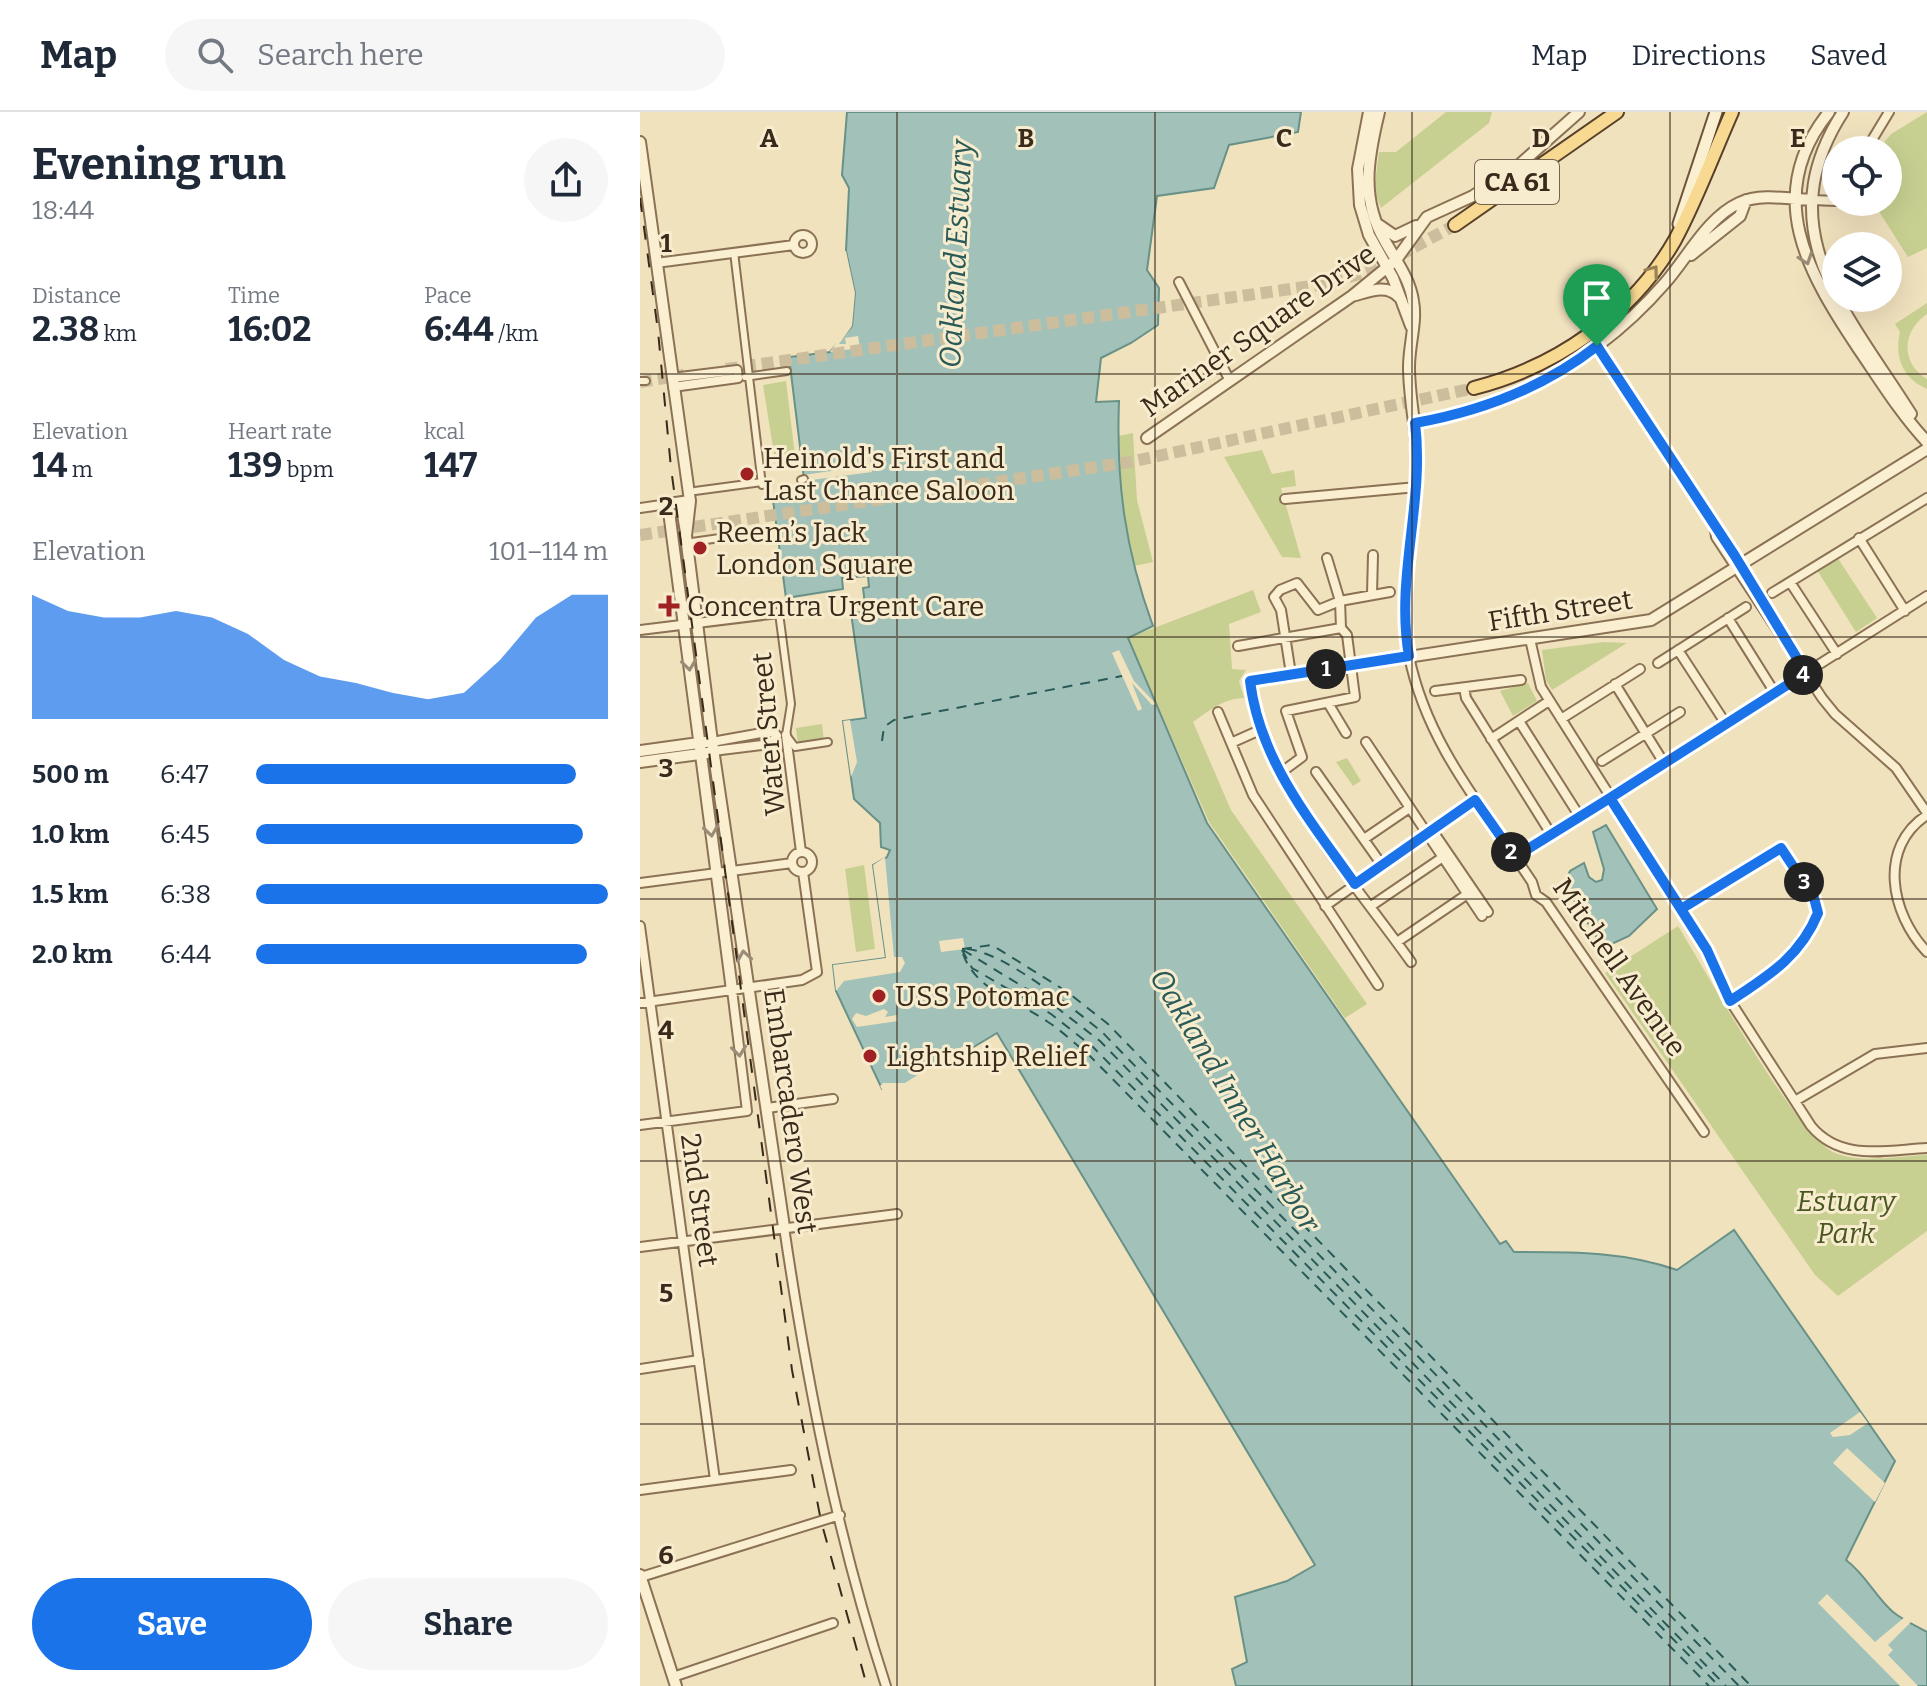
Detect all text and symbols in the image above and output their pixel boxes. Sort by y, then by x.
search box [165,19,725,91]
text: Map [40,32,117,78]
icon: search [193,33,237,77]
text: Search here [257,37,424,73]
text: Map [1531,39,1587,72]
text: Directions [1631,39,1766,72]
text: Saved [1810,39,1887,72]
text: A [760,123,779,154]
text: B [1018,123,1034,154]
text: C [1276,123,1292,154]
text: D [1532,123,1550,154]
text: E [1790,123,1806,154]
map controls [1822,136,1902,312]
button: locate [1822,136,1902,216]
water label: Oakland Estuary [932,137,980,369]
text: Evening run [32,138,286,191]
button: share [524,138,608,222]
road number: CA 61 [1475,160,1559,204]
text: 18:44 [32,195,94,226]
text: 1 [660,228,672,259]
button: layers [1822,232,1902,312]
street label: Mariner Square Drive [1135,237,1382,424]
one-way arrow [1796,251,1812,265]
pin [1563,264,1631,346]
one-way arrow [1643,265,1657,280]
icon: arrive [1575,276,1619,320]
text: Distance [32,282,121,309]
text: Time [228,282,280,309]
text: Pace [424,282,472,309]
text: 2.38 [32,309,99,350]
text: 16:02 [228,309,311,350]
text: 6:44 [424,309,494,350]
text: km [99,320,137,347]
text: /km [494,320,539,347]
text: Elevation [32,418,128,445]
text: Heart rate [228,418,332,445]
text: kcal [424,418,465,445]
place label: Heinold's First and Last Chance Saloon [763,442,1015,507]
text: 14 [32,445,67,486]
text: 139 [228,445,282,486]
text: 147 [424,445,477,486]
text: m [67,456,93,483]
text: bpm [282,456,334,483]
marker: Heinold's First and Last Chance Saloon [738,465,756,483]
text: 2 [659,491,673,522]
place label: Reem’s Jack London Square [716,516,913,581]
text: Elevation [32,536,145,567]
text: 101–114 m [489,536,608,567]
marker: Reem’s Jack London Square [691,539,709,557]
street label: Fifth Street [1486,583,1635,638]
place label: Concentra Urgent Care [687,590,984,623]
marker: Concentra Urgent Care [658,595,680,617]
pin: 1 [1306,649,1346,689]
street label: Water Street [745,651,792,817]
text: 1 [1321,655,1331,682]
pin: 4 [1783,655,1823,695]
one-way arrow [681,659,698,672]
text: 4 [1796,661,1810,688]
text: 3 [659,753,673,784]
text: 500 m [32,759,109,790]
text: 6:47 [160,759,209,790]
text: 1.0 km [32,819,109,850]
text: 6:45 [160,819,210,850]
one-way arrow [703,825,720,838]
pin: 2 [1491,832,1531,872]
text: 2 [1505,838,1517,865]
pin: 3 [1784,862,1824,902]
text: 3 [1798,868,1810,895]
street label: Mitchell Avenue [1546,872,1693,1063]
text: 1.5 km [32,879,108,910]
text: 6:38 [160,879,211,910]
text: 2.0 km [32,939,113,970]
text: 6:44 [160,939,211,970]
one-way arrow [736,949,753,963]
water label: Oakland Inner Harbor [1142,962,1329,1240]
place label: USS Potomac [895,980,1070,1013]
street label: Embarcadero West [757,986,824,1236]
marker: USS Potomac [870,987,888,1005]
text: 4 [658,1015,674,1046]
place label: Lightship Relief [886,1040,1090,1073]
one-way arrow [731,1045,748,1058]
marker: Lightship Relief [861,1047,879,1065]
street label: 2nd Street [674,1131,725,1269]
park label: Estuary Park [1797,1185,1897,1250]
text: 5 [659,1278,673,1309]
text: 6 [658,1540,674,1571]
button: Save [32,1578,312,1670]
button: Share [328,1578,608,1670]

